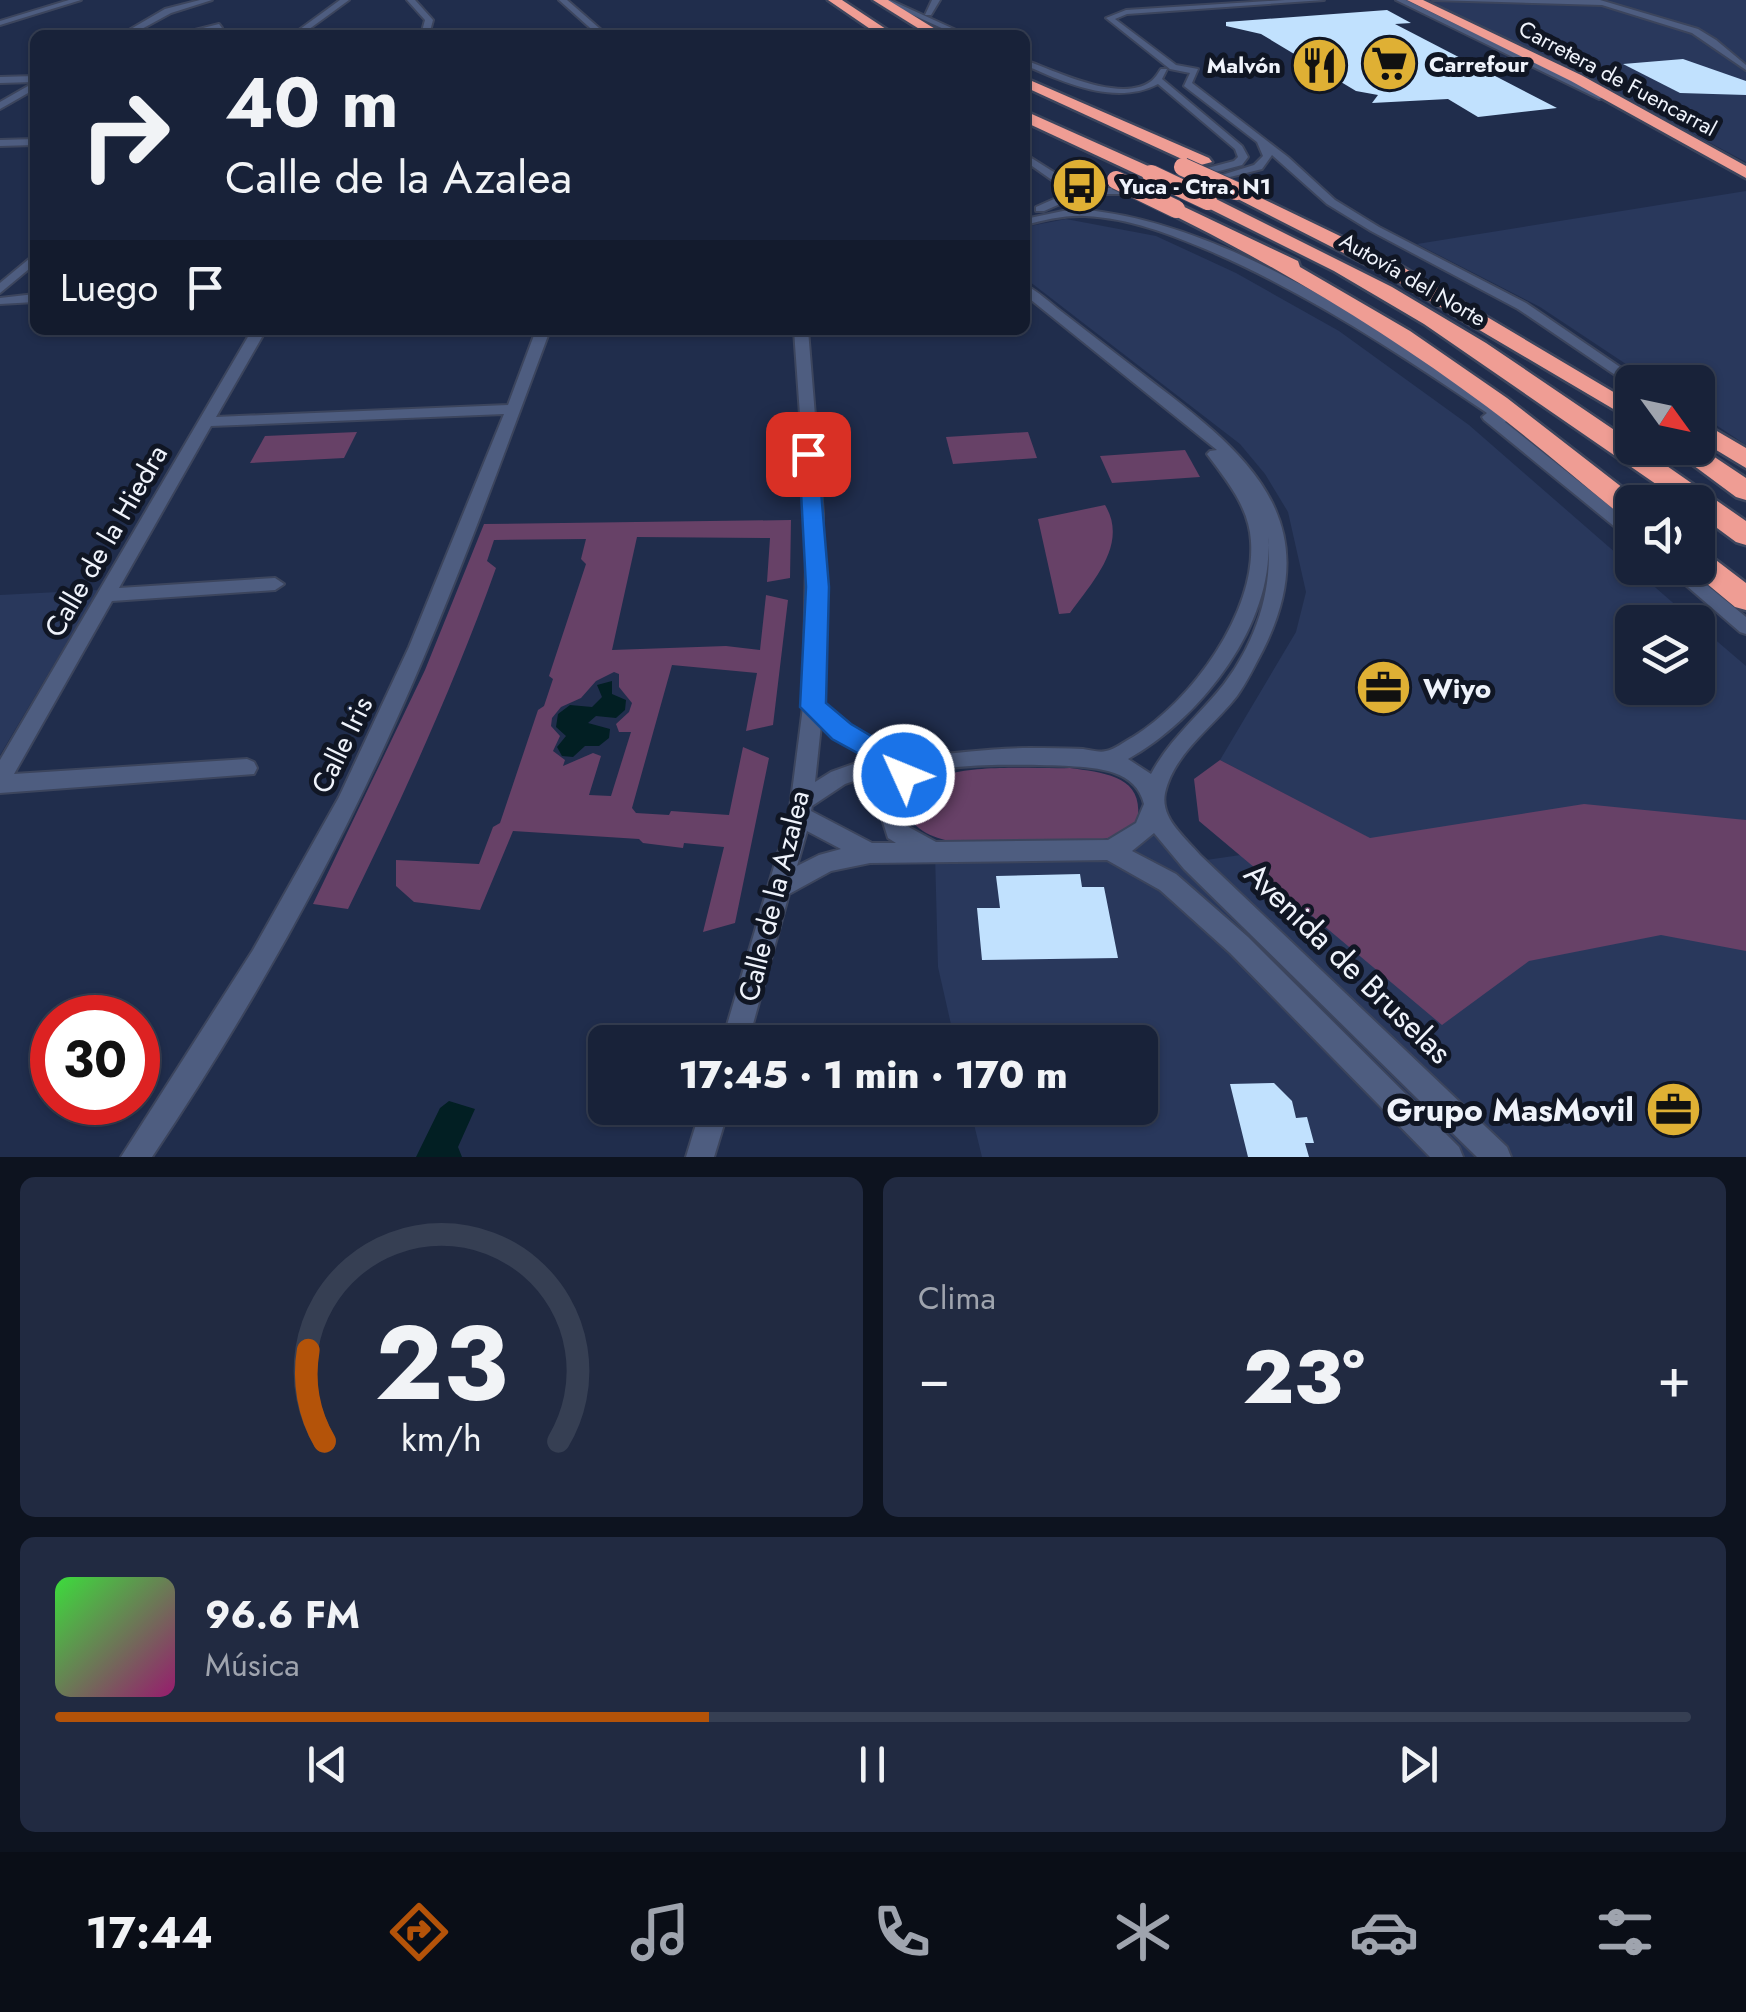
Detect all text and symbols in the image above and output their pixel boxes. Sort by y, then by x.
street label: Carretera de Fuencarral [1513,12,1723,144]
supermarket icon: Carrefour [1360,34,1420,94]
restaurant icon: Malvón [1290,35,1350,95]
place label: Carrefour [1429,48,1529,80]
place label: Malvón [1207,49,1281,81]
text: 40 m [225,52,399,153]
icon: right [60,70,190,200]
text: Calle de la Azalea [225,145,572,210]
bus stop icon: Yuca - Ctra. N1 [1050,156,1110,216]
place label: Yuca - Ctra. N1 [1118,170,1271,202]
street label: Autovía del Norte [1334,224,1492,334]
text: Luego [60,260,158,315]
icon: arrive [178,260,233,315]
north arrow [1615,365,1715,465]
map controls [1615,365,1715,705]
pin [766,412,851,497]
icon: arrive [781,427,836,482]
street label: Calle de la Hiedra [34,437,178,645]
button: sound [1615,485,1715,585]
button: layers [1615,605,1715,705]
office icon: Wiyo [1354,658,1414,718]
place label: Wiyo [1423,668,1491,709]
street label: Calle Iris [301,690,383,800]
position arrow [852,723,956,827]
street label: Calle de la Azalea [728,786,820,1006]
street label: Avenida de Bruselas [1234,852,1462,1074]
speed limit sign: 30 [30,995,160,1125]
text: 17:45 · 1 min · 170 m [678,1047,1068,1102]
office icon: Grupo MasMovil [1643,1080,1703,1140]
place label: Grupo MasMovil [1387,1087,1634,1133]
text: Clima [918,1275,996,1321]
text: 23 [375,1288,508,1438]
text: 23° [1243,1323,1365,1431]
text: − [918,1338,950,1418]
text: + [1657,1338,1691,1418]
text: km/h [401,1413,482,1464]
text: 96.6 FM [205,1587,360,1642]
text: Música [205,1642,300,1688]
icon: previous [300,1737,355,1792]
icon: pause [845,1737,900,1792]
icon: next [1391,1737,1446,1792]
icon: directions [384,1897,454,1967]
icon: music [625,1897,695,1967]
icon: phone [867,1897,937,1967]
icon: climate [1108,1897,1178,1967]
icon: car [1349,1897,1419,1967]
icon: filters [1590,1897,1660,1967]
text: 17:44 [86,1900,213,1965]

